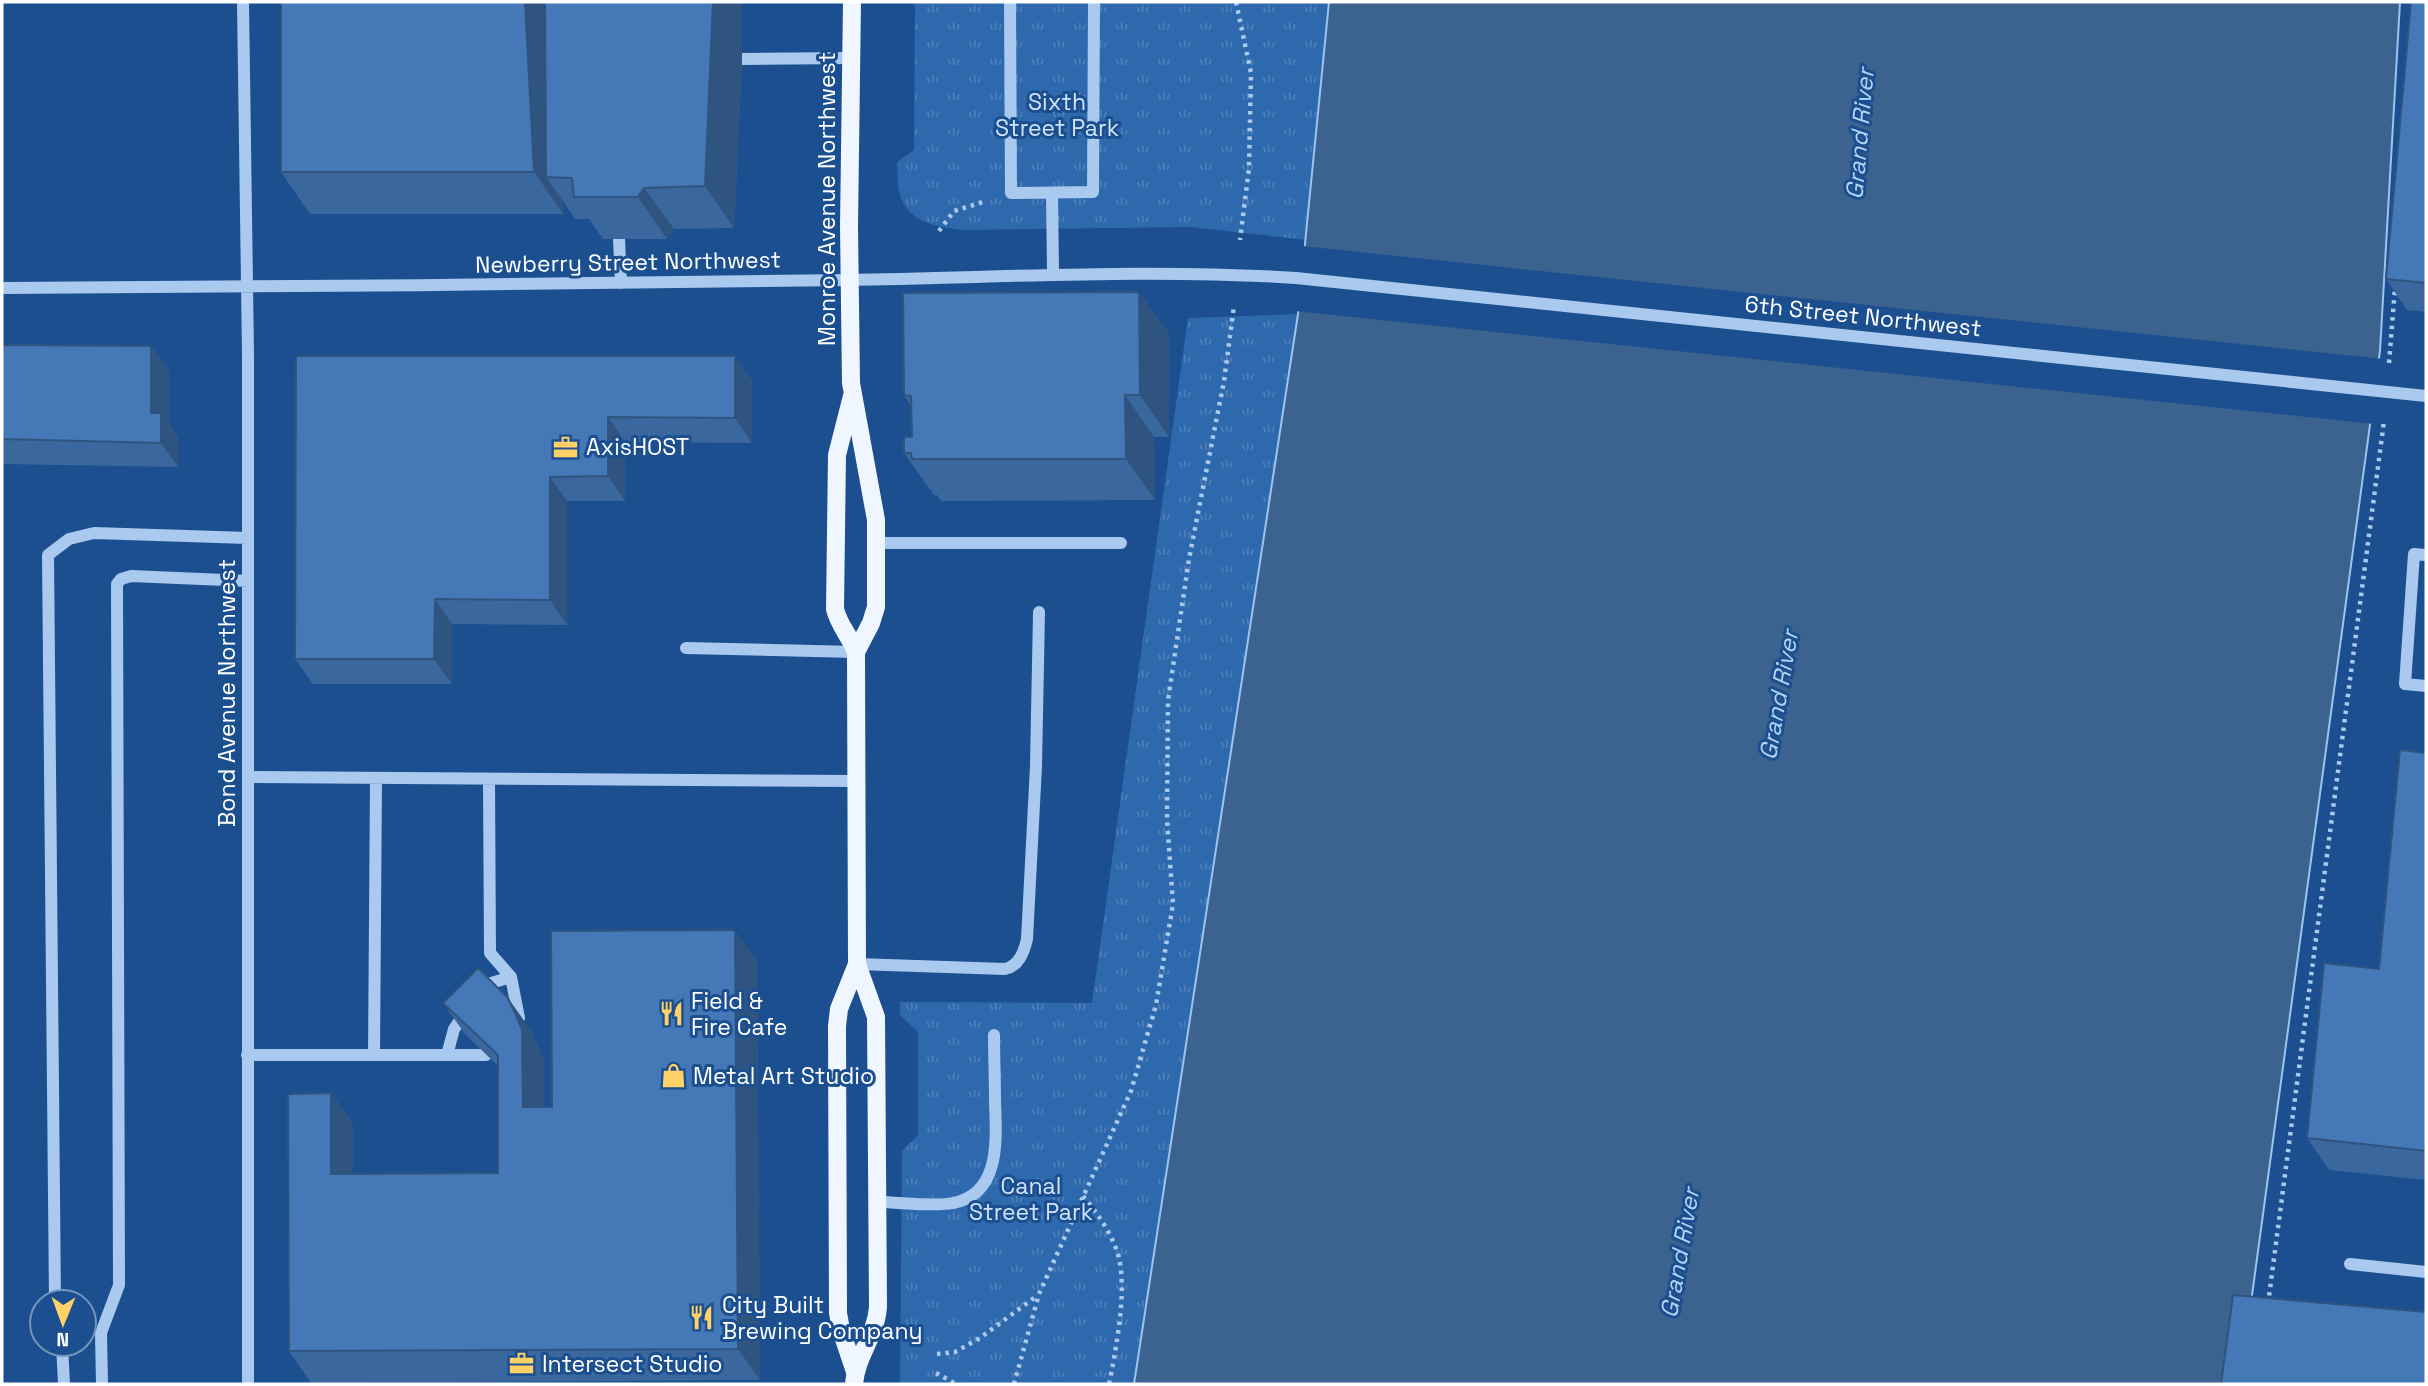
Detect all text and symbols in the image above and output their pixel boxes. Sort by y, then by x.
street label: Monroe Avenue Northwest [812,52,842,346]
water label: Grand River [1838,64,1881,201]
park label: Sixth Street Park [995,87,1119,143]
street label: Newberry Street Northwest [475,244,781,280]
street label: 6th Street Northwest [1743,289,1983,343]
place label: AxisHOST [586,432,689,462]
office icon: AxisHOST [552,433,580,461]
street label: Bond Avenue Northwest [212,559,242,827]
water label: Grand River [1752,625,1806,762]
place label: Field & Fire Cafe [691,986,787,1042]
restaurant icon: Field & Fire Cafe [657,1000,685,1028]
place label: Metal Art Studio [693,1061,874,1091]
shop icon: Metal Art Studio [659,1062,687,1090]
park label: Canal Street Park [969,1171,1093,1227]
water label: Grand River [1653,1183,1707,1320]
north arrow [28,1288,98,1358]
place label: City Built Brewing Company [722,1290,922,1346]
restaurant icon: City Built Brewing Company [688,1304,716,1332]
text: N [56,1327,69,1352]
place label: Intersect Studio [542,1349,723,1379]
office icon: Intersect Studio [508,1350,536,1378]

